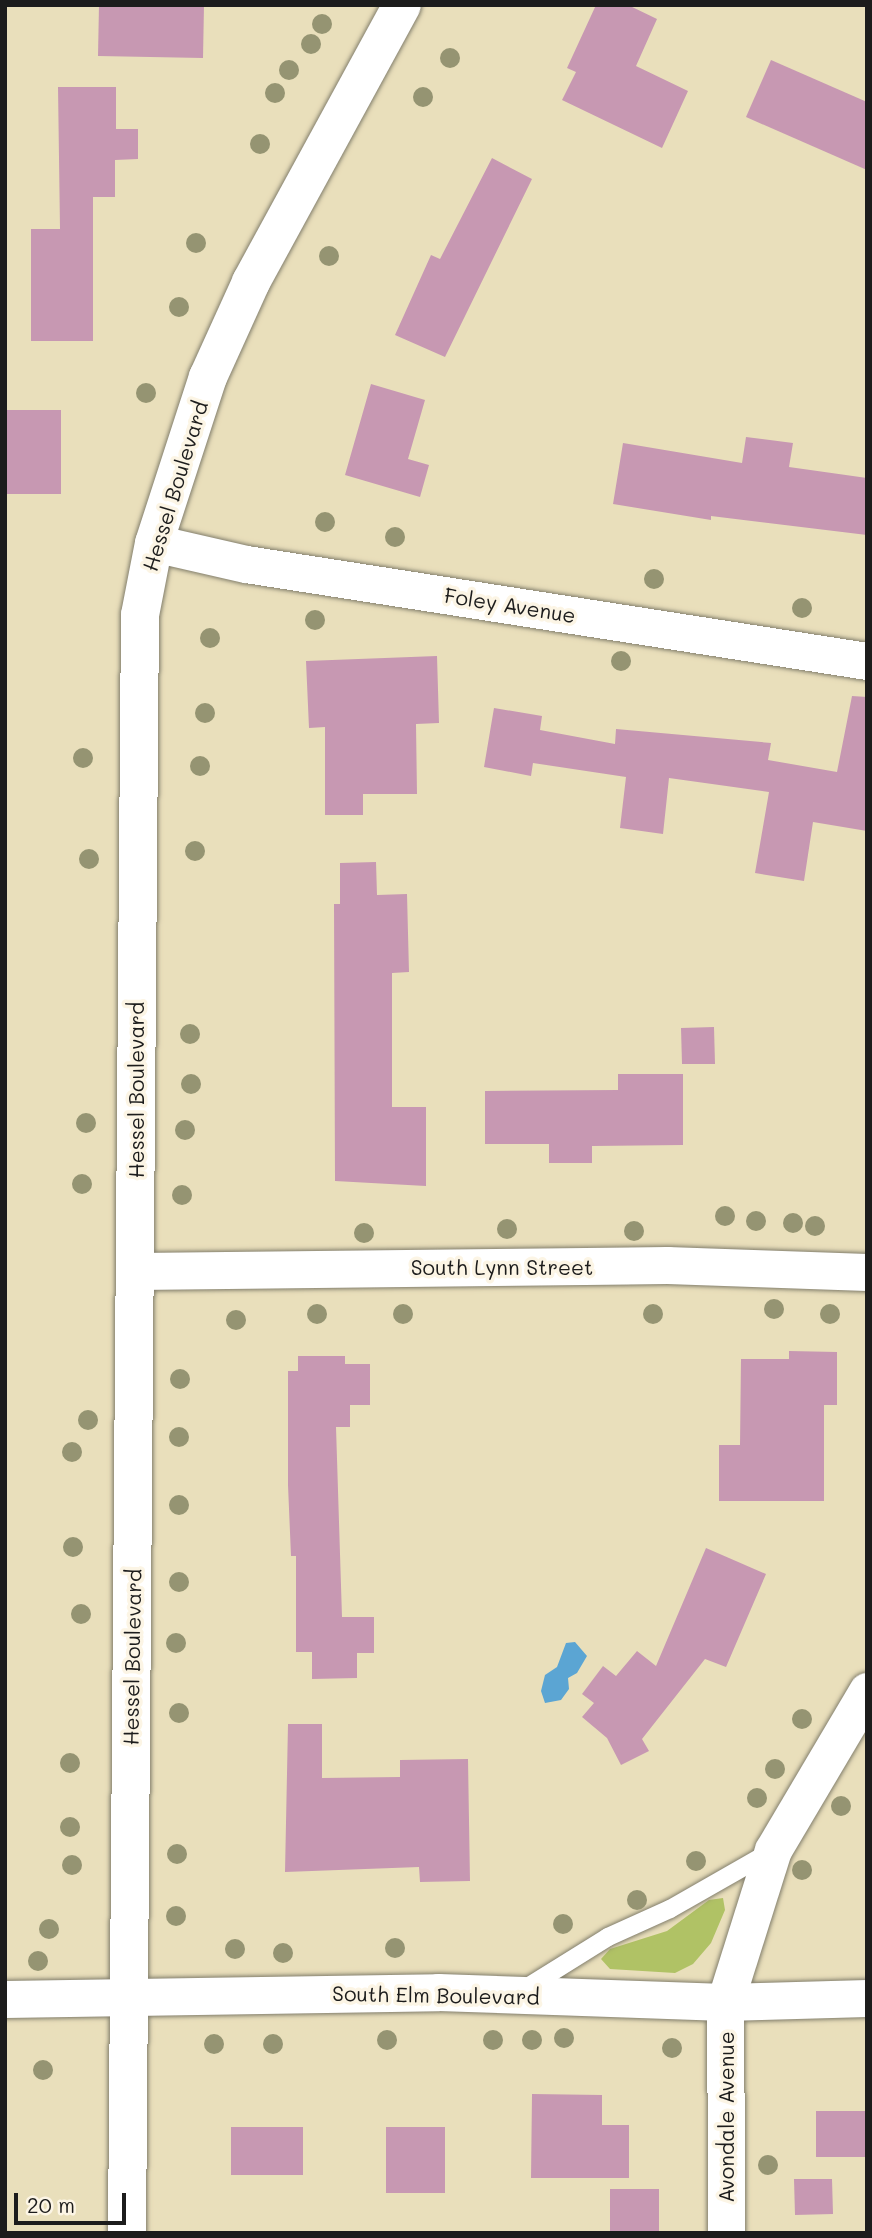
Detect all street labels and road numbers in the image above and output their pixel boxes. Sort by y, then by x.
street label: Hessel Boulevard [137,398,213,574]
street label: Foley Avenue [442,582,578,628]
street label: Hessel Boulevard [123,1002,149,1178]
street label: South Lynn Street [411,1254,593,1280]
street label: Hessel Boulevard [118,1568,146,1746]
street label: South Elm Boulevard [332,1981,540,2009]
street label: Avondale Avenue [713,2031,739,2203]

